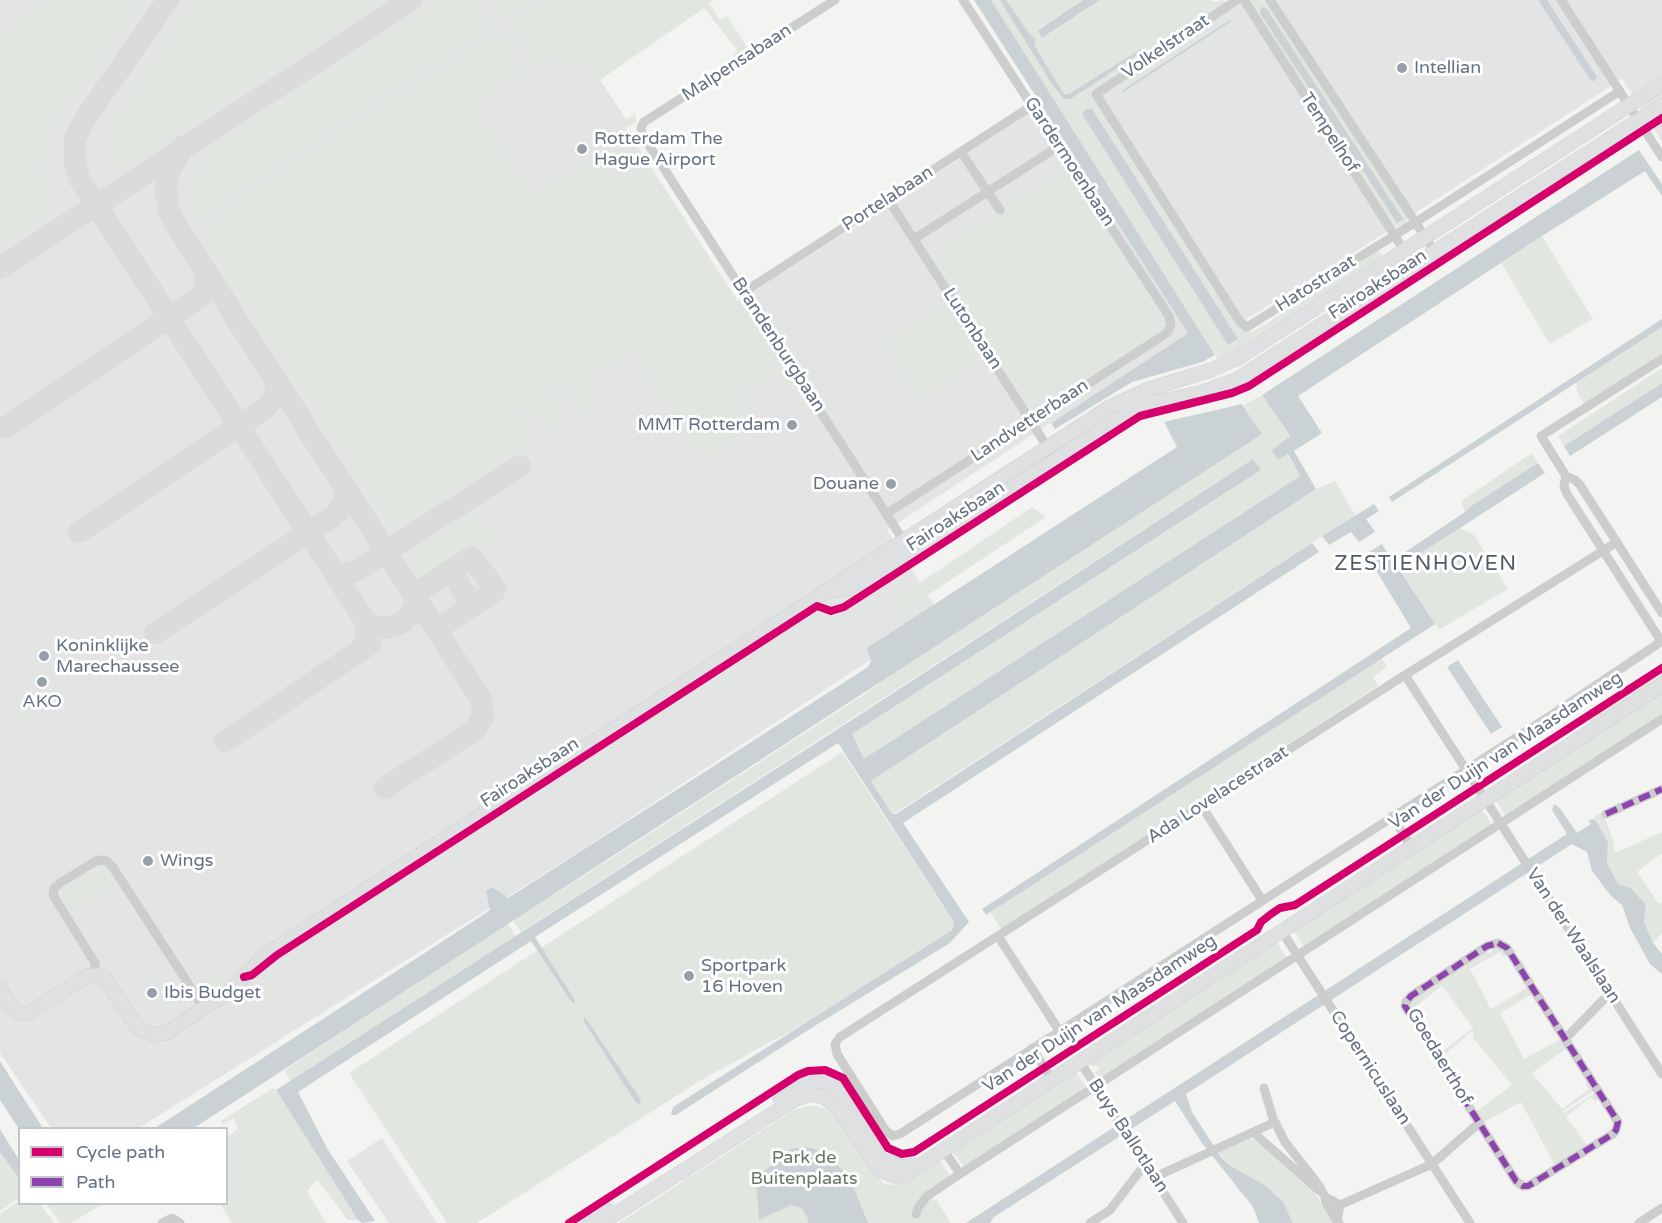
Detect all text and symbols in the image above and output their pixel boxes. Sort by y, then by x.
street label: Volkelstraat [1118,10,1214,84]
street label: Malpensabaan [678,20,796,106]
place label: Intellian [1414,57,1481,79]
marker: Intellian [1395,61,1409,75]
street label: Tempelhof [1295,89,1363,177]
street label: Gardermoenbaan [1019,93,1119,231]
place label: Rotterdam The Hague Airport [594,128,723,170]
marker: Rotterdam The Hague Airport [575,142,589,156]
street label: Portelabaan [839,162,937,236]
street label: Fairoaksbaan [1325,245,1431,325]
street label: Hatostraat [1272,251,1360,317]
street label: Brandenburgbaan [727,274,829,416]
street label: Lutonbaan [938,284,1006,374]
street label: Landvetterbaan [967,375,1093,467]
place label: MMT Rotterdam [637,414,780,436]
marker: MMT Rotterdam [785,418,799,432]
place label: Douane [813,473,879,495]
marker: Douane [884,477,898,491]
street label: Fairoaksbaan [903,477,1009,557]
district label: ZESTIENHOVEN [1334,551,1518,577]
place label: Koninklijke Marechaussee [56,635,180,678]
marker: Koninklijke Marechaussee [37,649,51,663]
street label: Van der Duijn van Maasdamweg [1385,667,1627,835]
marker: AKO [35,675,49,689]
place label: AKO [22,691,62,713]
street label: Fairoaksbaan [477,733,583,813]
street label: Ada Lovelacestraat [1143,741,1293,849]
place label: Wings [160,850,213,872]
marker: Wings [141,854,155,868]
street label: Van der Waalslaan [1521,864,1625,1008]
street label: Van der Duijn van Maasdamweg [979,930,1221,1098]
place label: Sportpark 16 Hoven [701,955,786,998]
marker: Sportpark 16 Hoven [682,969,696,983]
place label: Ibis Budget [164,982,261,1004]
marker: Ibis Budget [145,986,159,1000]
street label: Goedaerthof [1402,1005,1476,1109]
street label: Copernicuslaan [1325,1007,1415,1129]
street label: Buys Ballotlaan [1083,1075,1173,1197]
legend [18,1127,228,1205]
text: Cycle path [76,1141,165,1163]
park label: Park de Buitenplaats [750,1147,858,1190]
text: Path [76,1171,115,1193]

